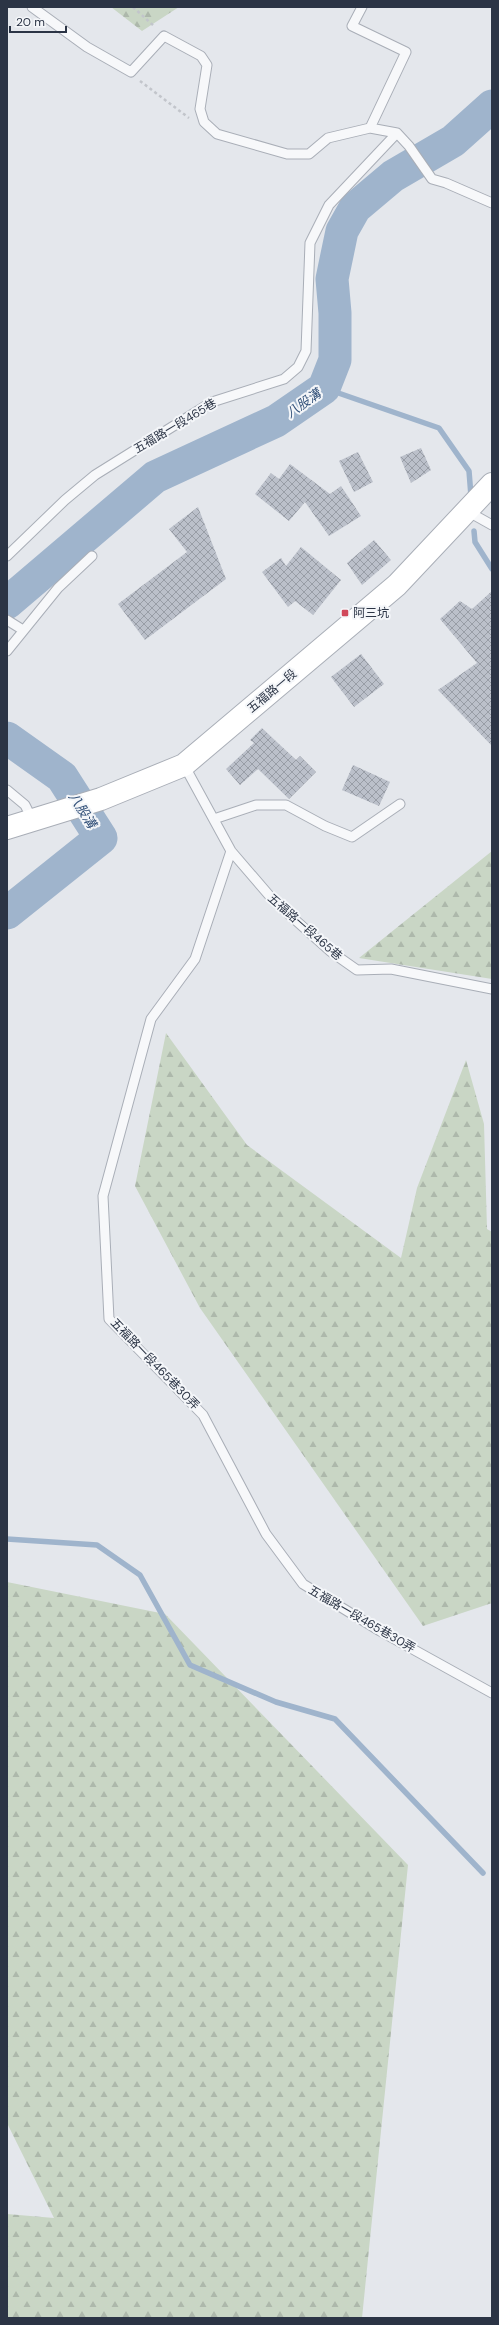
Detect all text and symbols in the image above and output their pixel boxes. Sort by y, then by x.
scale bar [10,8,66,34]
text: 20 m [16,14,45,30]
water label: 八股溝 [282,384,326,422]
street label: 五福路一段465巷 [131,395,219,457]
place label: 阿三坑 [353,605,389,621]
marker: 阿三坑 [340,608,350,618]
street label: 五福路一段 [244,666,300,716]
water label: 八股溝 [65,789,101,833]
street label: 五福路一段465巷 [264,890,346,964]
street label: 五福路一段465巷30弄 [107,1315,203,1413]
street label: 五福路一段465巷30弄 [306,1582,418,1656]

